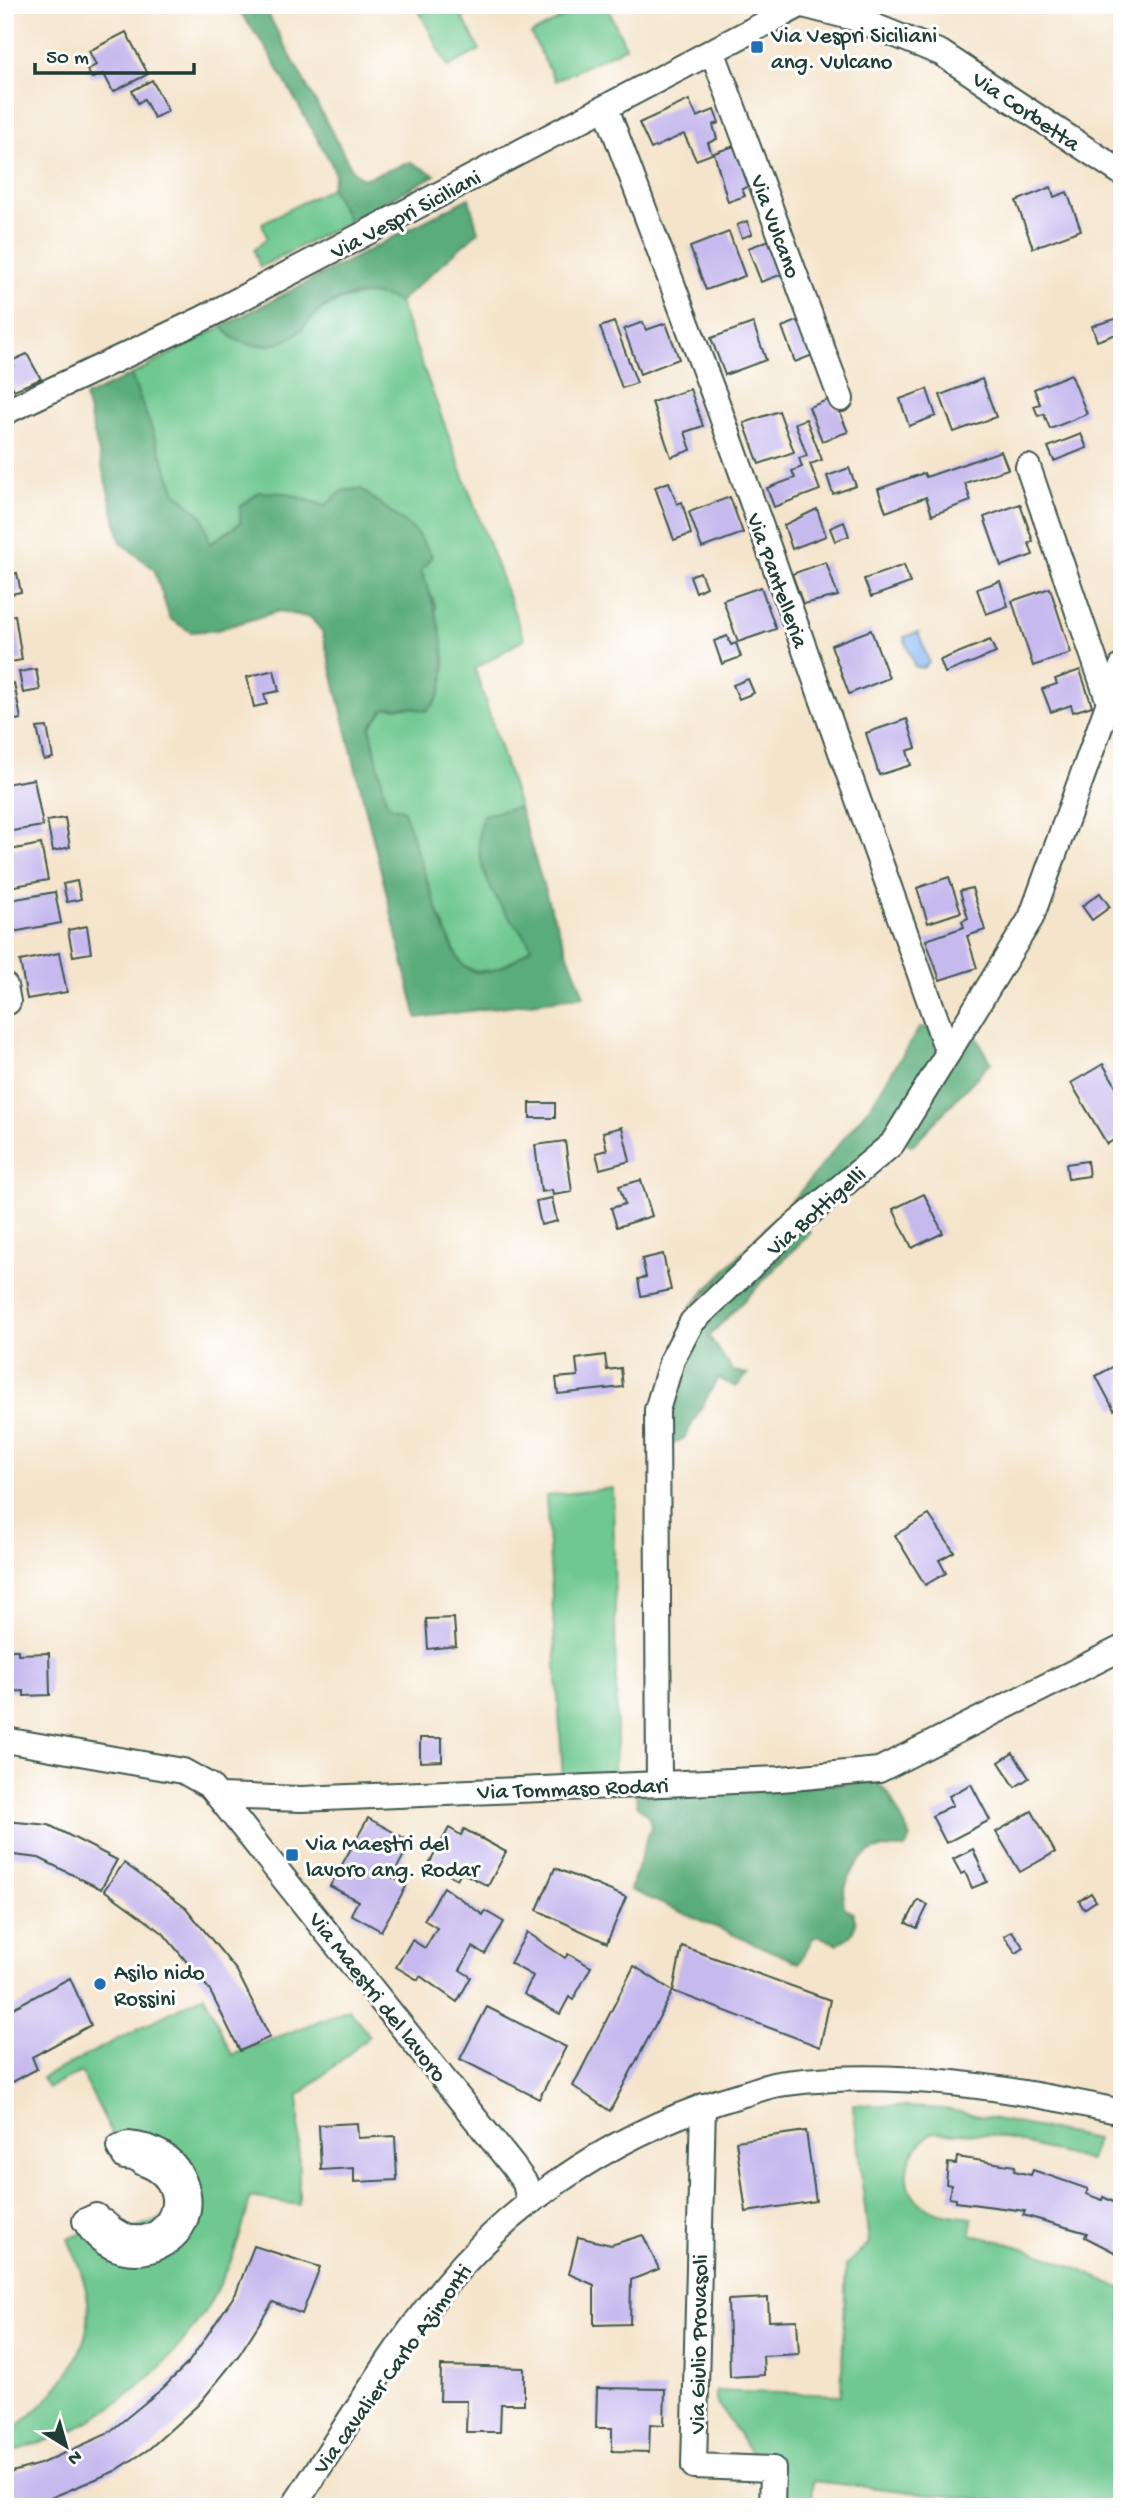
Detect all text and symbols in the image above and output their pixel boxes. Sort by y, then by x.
place label: Via Vespri Siciliani ang. Vulcano [770,24,937,77]
scale bar [35,32,194,76]
marker: Via Vespri Siciliani ang. Vulcano [749,39,765,55]
text: 50 m [46,47,89,72]
street label: Via Corbetta [965,66,1085,159]
street label: Via Vespri Siciliani [326,165,486,267]
street label: Via Vulcano [742,171,805,283]
street label: Via Pantelleria [738,509,813,653]
street label: Via Bottigelli [761,1162,873,1264]
street label: Via Tommaso Rodari [476,1774,669,1807]
place label: Via Maestri del lavoro ang. Rodar [305,1832,481,1885]
marker: Via Maestri del lavoro ang. Rodar [284,1847,300,1863]
street label: Via Maestri del lavoro [301,1907,451,2089]
place label: Asilo nido Rossini [114,1961,205,2014]
marker: Asilo nido Rossini [92,1976,108,1992]
street label: Via Giulio Provasoli [685,2254,716,2435]
street label: Via cavalier Carlo Azimonti [308,2260,479,2481]
north arrow [32,2410,102,2480]
text: N [62,2444,86,2470]

